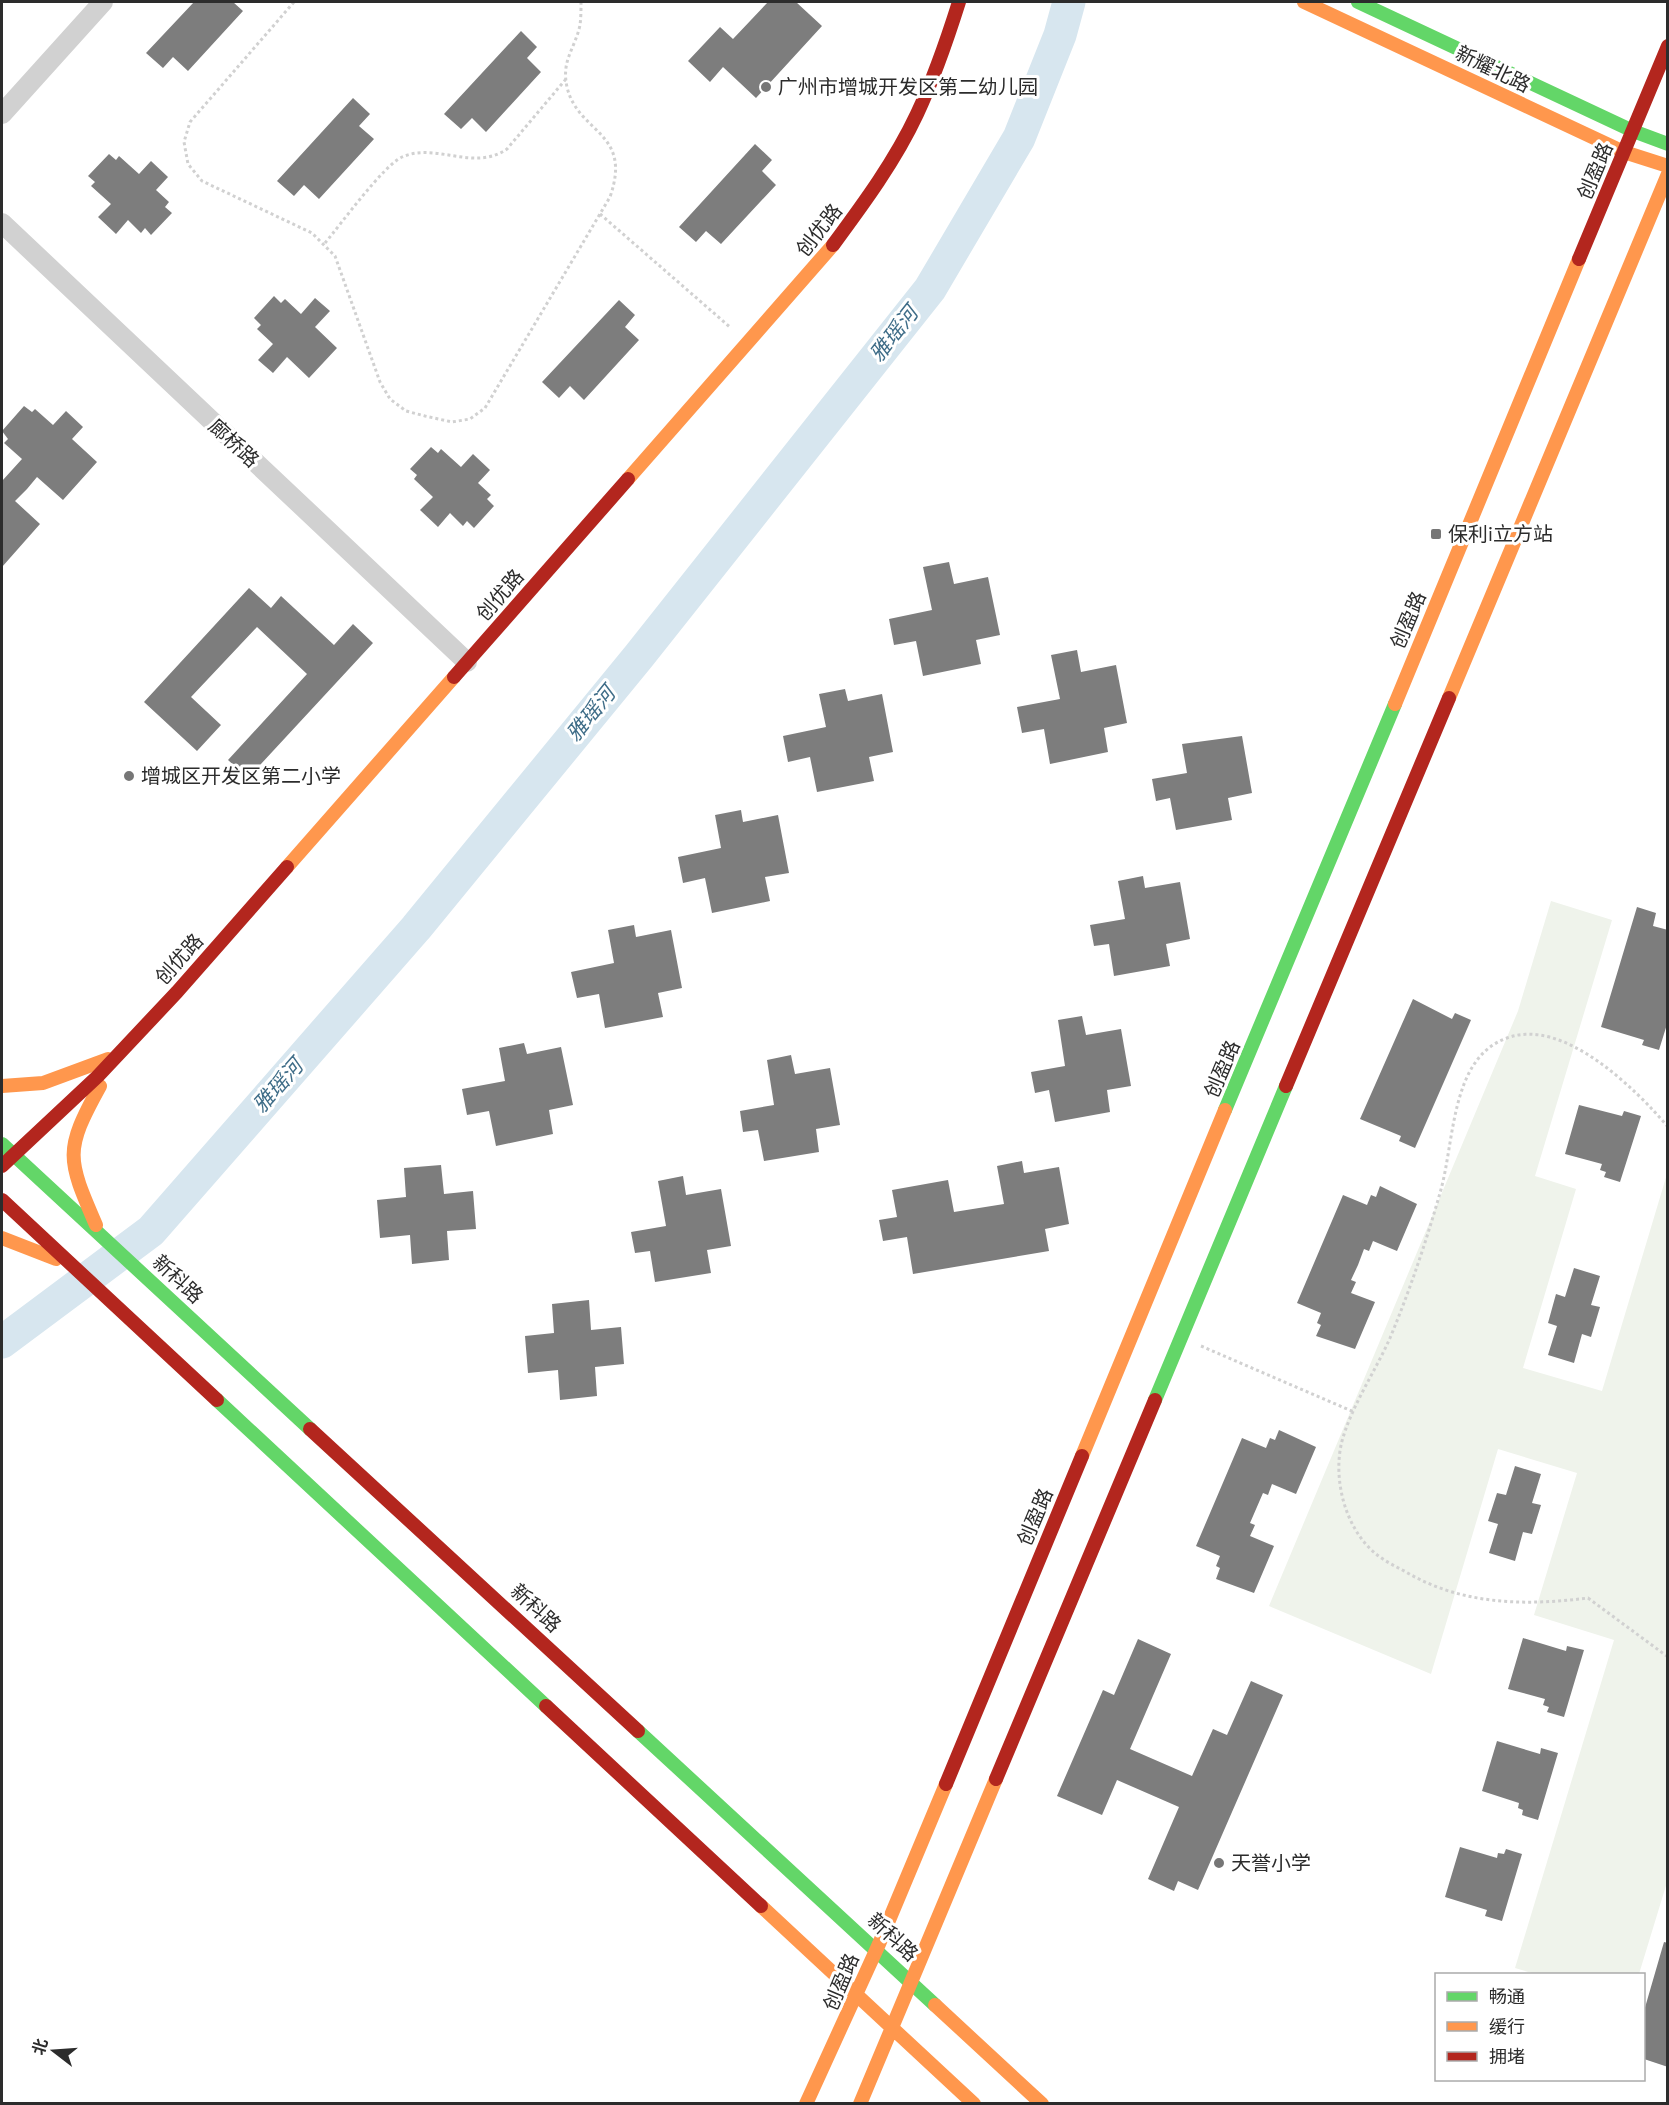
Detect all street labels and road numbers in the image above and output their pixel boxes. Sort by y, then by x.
street label: 新耀北路 [1451,40,1535,98]
street label: 创盈路 [1571,138,1619,204]
street label: 创优路 [790,198,848,262]
street label: 廊桥路 [203,413,265,473]
street label: 创优路 [471,564,529,626]
street label: 创盈路 [1384,587,1432,653]
street label: 创优路 [149,928,209,990]
street label: 创盈路 [1198,1036,1246,1102]
street label: 新科路 [147,1249,209,1309]
street label: 创盈路 [1011,1484,1059,1550]
street label: 新科路 [505,1578,567,1638]
street label: 新科路 [862,1907,924,1967]
street label: 创盈路 [817,1949,865,2015]

